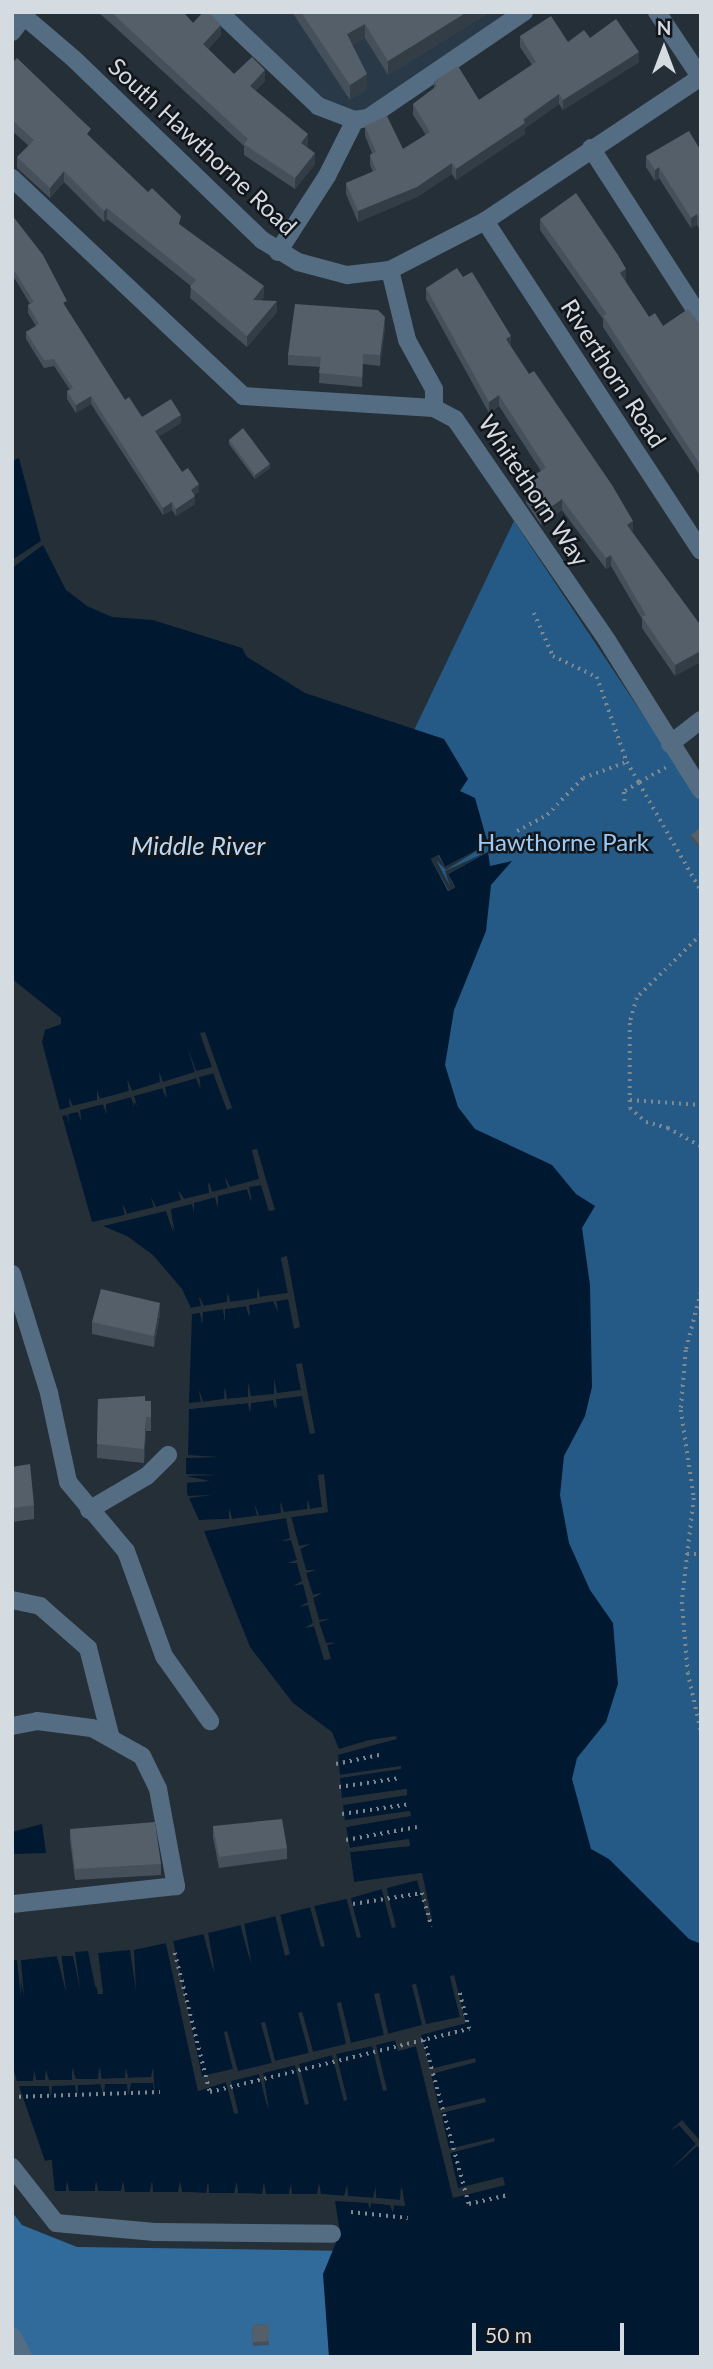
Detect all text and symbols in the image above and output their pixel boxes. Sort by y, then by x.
north arrow [629,14,699,84]
text: N [657,16,671,39]
street label: South Hawthorne Road [103,51,303,241]
street label: Riverthorn Road [555,293,673,453]
street label: Whitethorn Way [473,409,595,571]
park label: Hawthorne Park [477,828,649,856]
water label: Middle River [131,830,265,862]
scale bar [475,2310,627,2354]
text: 50 m [485,2322,532,2347]

